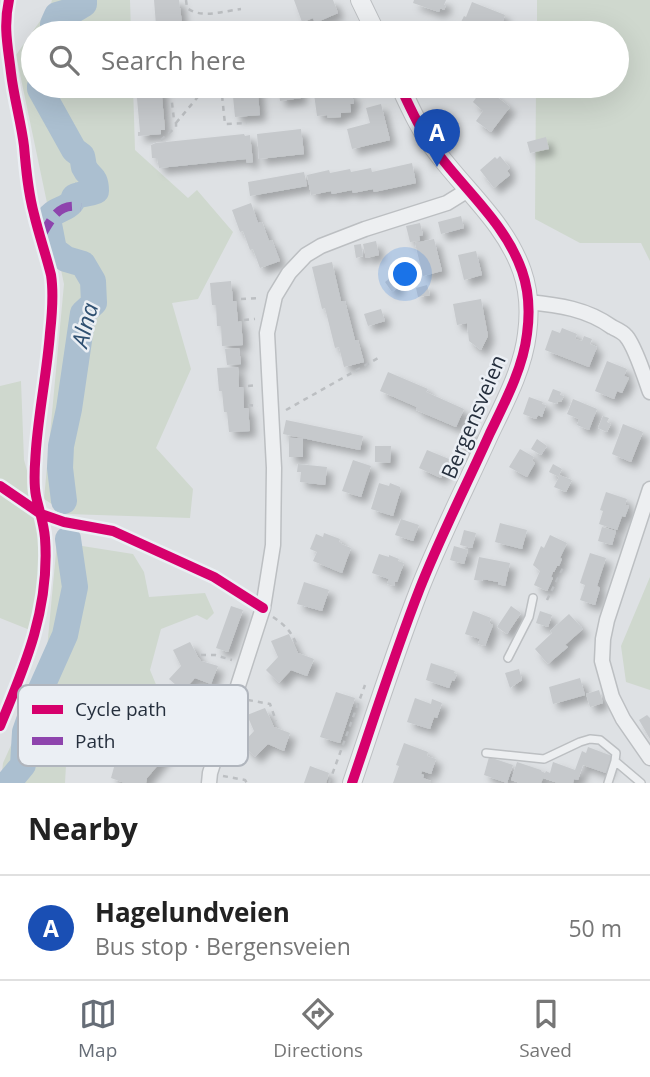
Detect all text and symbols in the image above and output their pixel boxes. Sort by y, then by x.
search box [21,21,629,98]
icon: search [45,41,83,79]
text: Search here [101,42,246,78]
pin: A [414,109,460,167]
your location [388,257,422,291]
water label: Alna [62,299,105,353]
street label: Bergensveien [434,350,512,483]
legend [18,685,248,766]
text: Cycle path [75,696,167,722]
text: Path [75,728,115,754]
text: Nearby [28,808,138,849]
text: Hagelundveien [95,894,290,930]
text: A [43,912,59,944]
text: 50 m [568,912,622,944]
text: Bus stop · Bergensveien [95,930,351,962]
tab: Map [78,995,117,1063]
tab: Directions [273,995,363,1063]
tab: Saved [519,995,572,1063]

